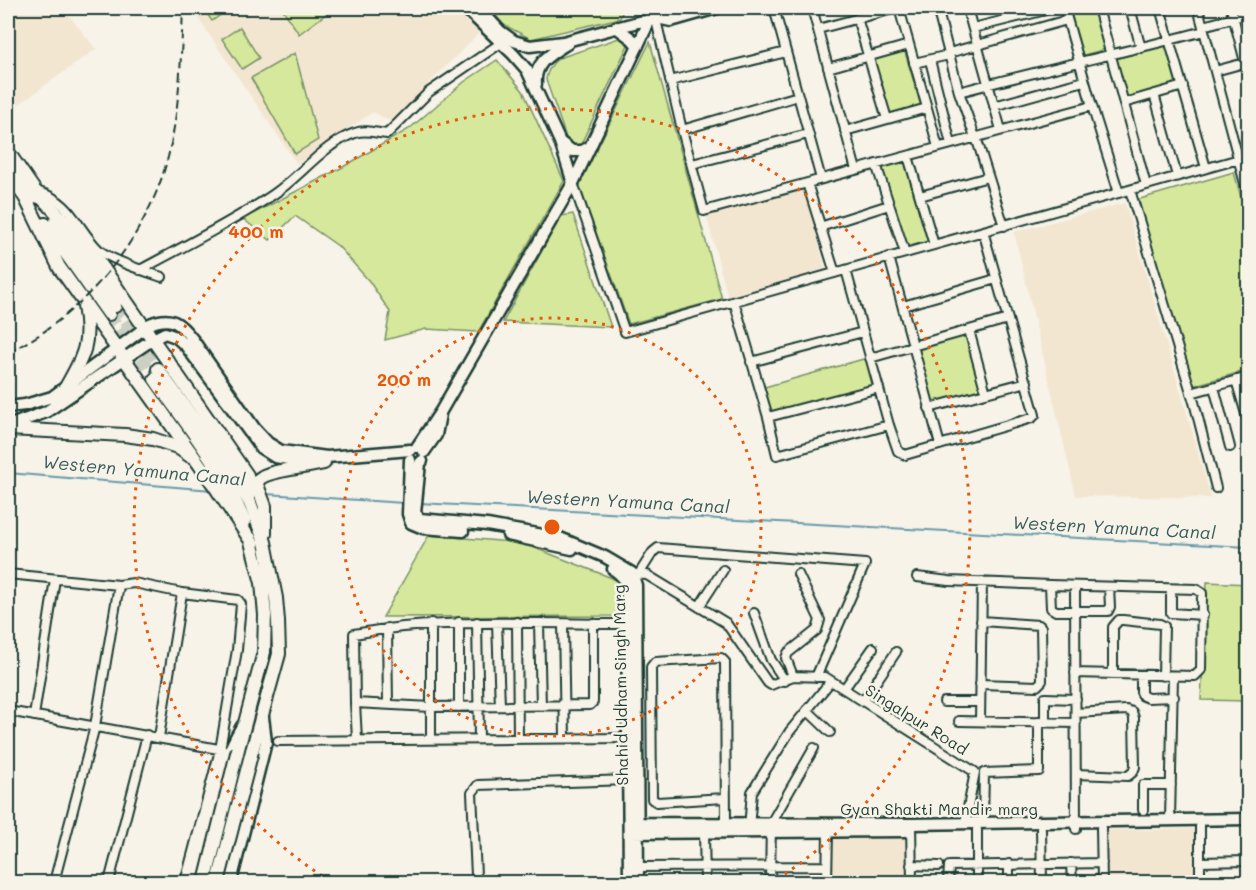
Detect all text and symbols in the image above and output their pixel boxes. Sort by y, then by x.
text: 400 m [228,219,284,243]
text: 200 m [377,367,431,391]
water label: Western Yamuna Canal [42,449,247,491]
water label: Western Yamuna Canal [526,484,731,518]
water label: Western Yamuna Canal [1012,510,1217,544]
centre of rings [542,517,562,537]
street label: Shahid Udham Singh Marg [608,584,632,786]
street label: Singalpur Road [862,679,972,759]
street label: Gyan Shakti Mandir marg [840,798,1038,819]

